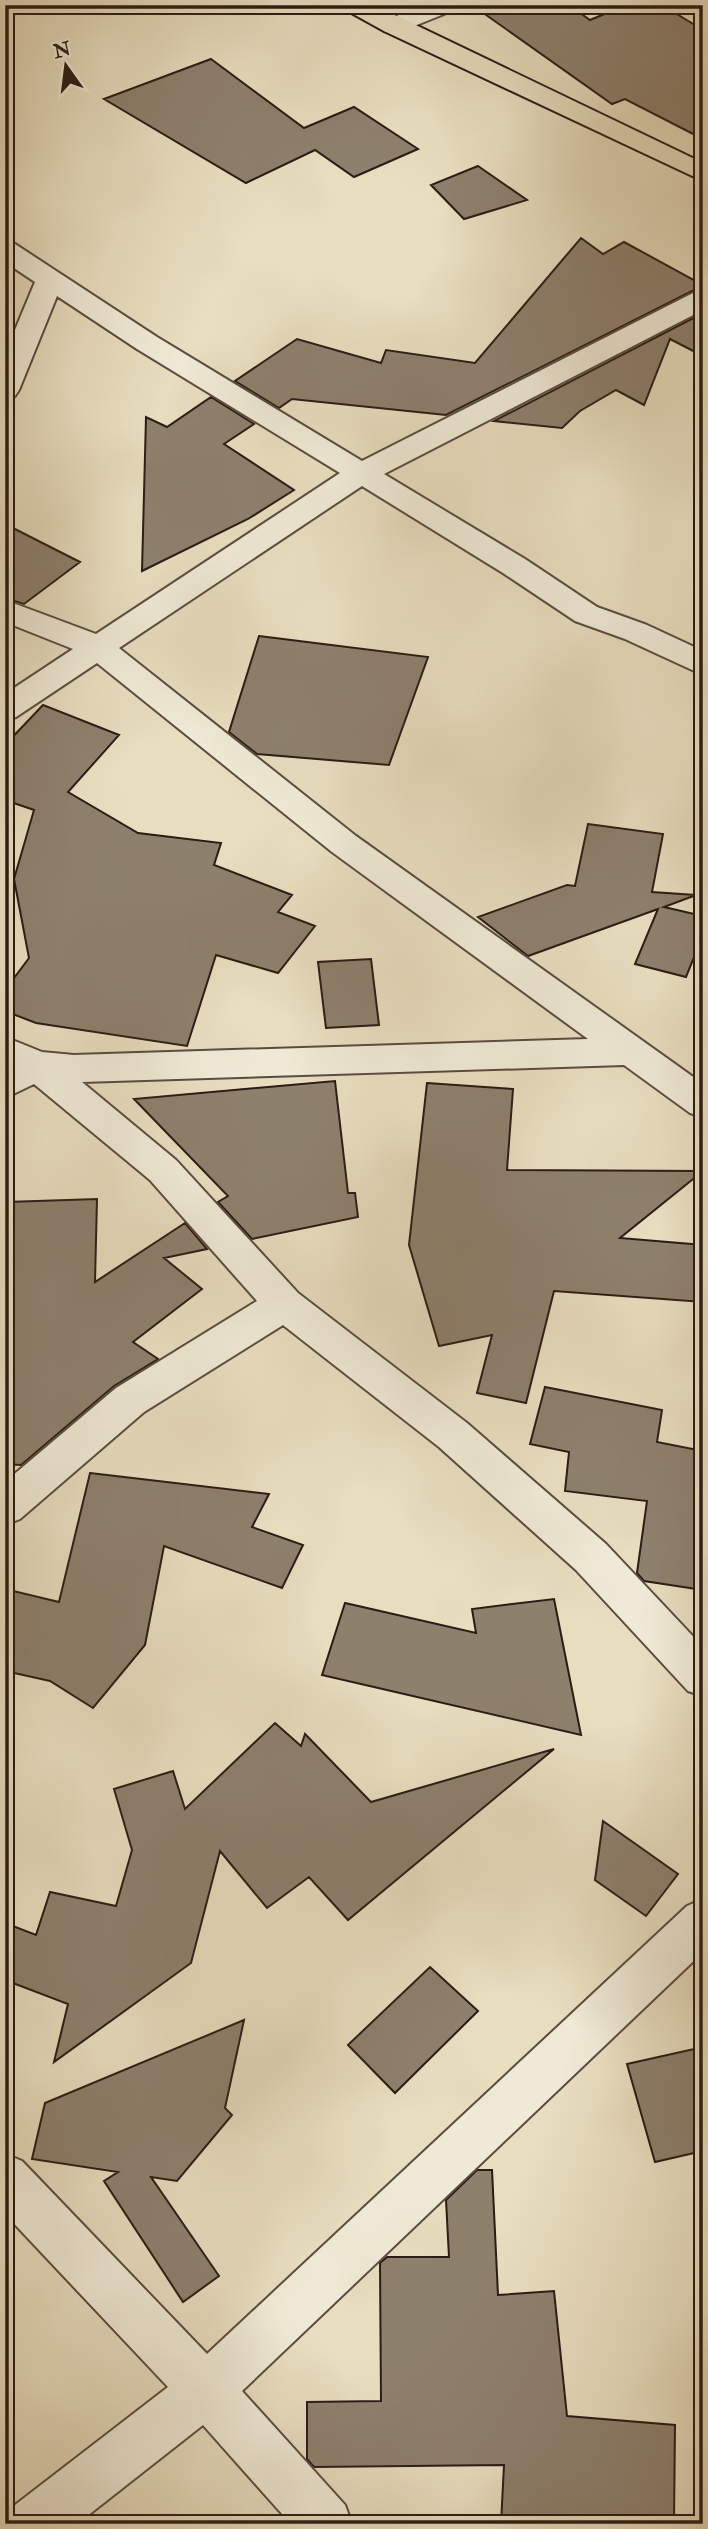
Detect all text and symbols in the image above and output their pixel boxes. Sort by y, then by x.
north arrow [32,32,102,102]
text: N [50,37,74,64]

